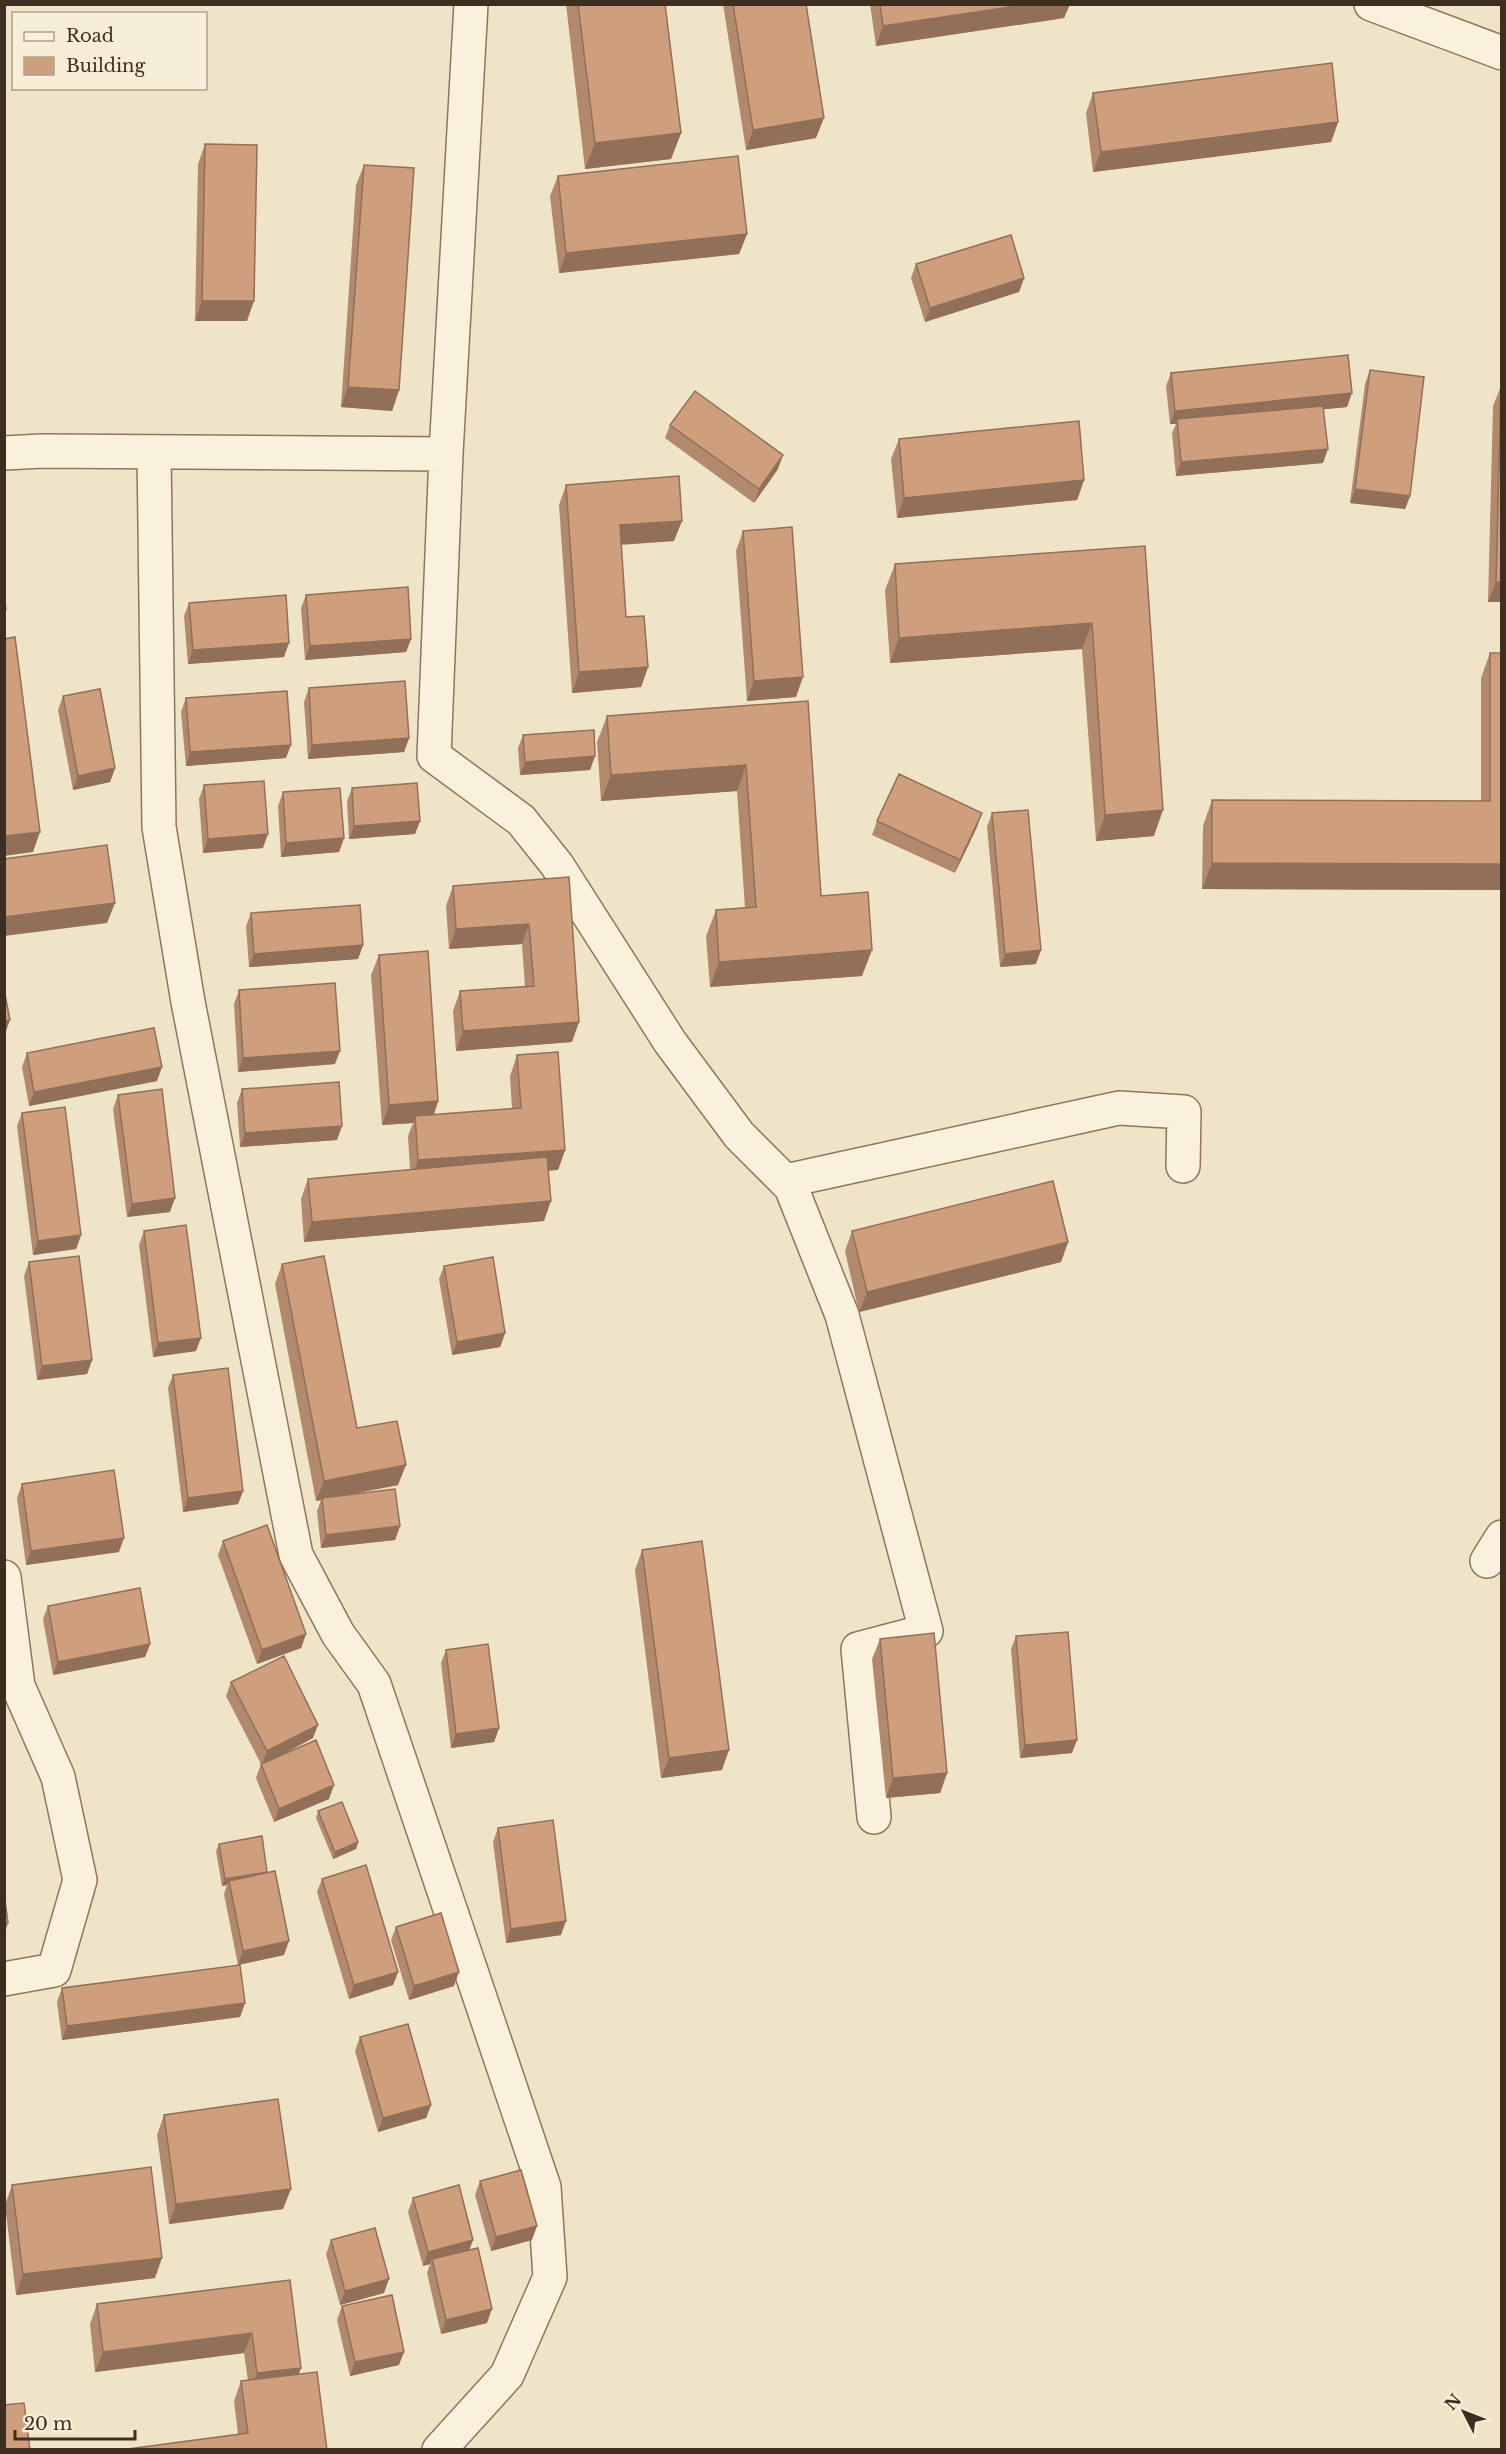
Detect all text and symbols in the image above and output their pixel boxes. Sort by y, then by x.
legend [12,12,207,90]
text: Road [66,25,114,47]
text: Building [66,55,145,77]
north arrow [1434,2382,1494,2442]
text: N [1440,2390,1465,2414]
scale bar [15,2403,135,2441]
text: 20 m [24,2413,72,2435]

